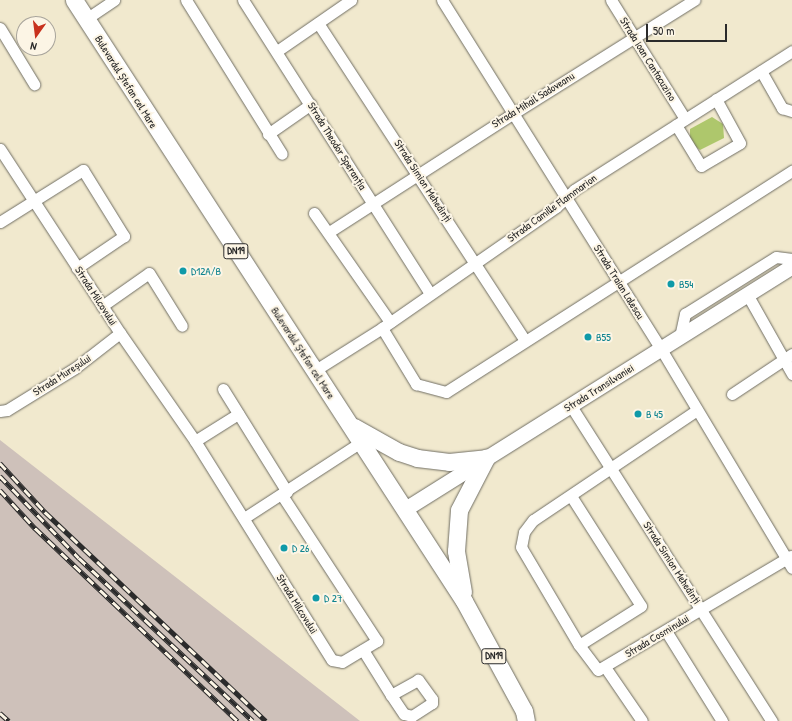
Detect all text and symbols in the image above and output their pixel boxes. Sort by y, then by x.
street label: Strada Ioan Cantacuzino [617,15,679,103]
north arrow [16,16,56,56]
scale bar [648,16,729,42]
text: 50 m [653,22,674,39]
street label: Bulevardul Ștefan cel Mare [92,33,160,131]
text: N [29,39,38,54]
street label: Strada Mihail Sadoveanu [489,69,577,131]
street label: Strada Theodor Speranția [305,100,369,192]
street label: Strada Simion Mehedinți [391,137,455,225]
street label: Strada Camille Flammarion [505,171,599,245]
street label: Strada Traian Lalescu [591,242,647,322]
road number: DN19 [223,243,249,259]
street label: Strada Milcovului [72,264,120,328]
place label: D12A/B [191,264,221,278]
marker: D12A/B [178,266,188,276]
place label: B54 [679,277,693,291]
marker: B54 [666,279,676,289]
street label: Bulevardul Ștefan cel Mare [268,305,338,401]
place label: B55 [596,330,611,344]
marker: B55 [583,332,593,342]
street label: Strada Mureșului [31,351,93,399]
street label: Strada Transilvaniei [562,361,636,415]
place label: B 45 [646,407,663,421]
marker: B 45 [633,409,643,419]
street label: Strada Simion Mehedinți [640,519,704,607]
place label: D 26 [292,541,309,555]
marker: D 26 [279,543,289,553]
street label: Strada Milcovului [273,572,321,636]
place label: D 27 [324,591,342,605]
marker: D 27 [311,593,321,603]
street label: Strada Cosminului [623,612,691,660]
road number: DN19 [481,648,507,664]

